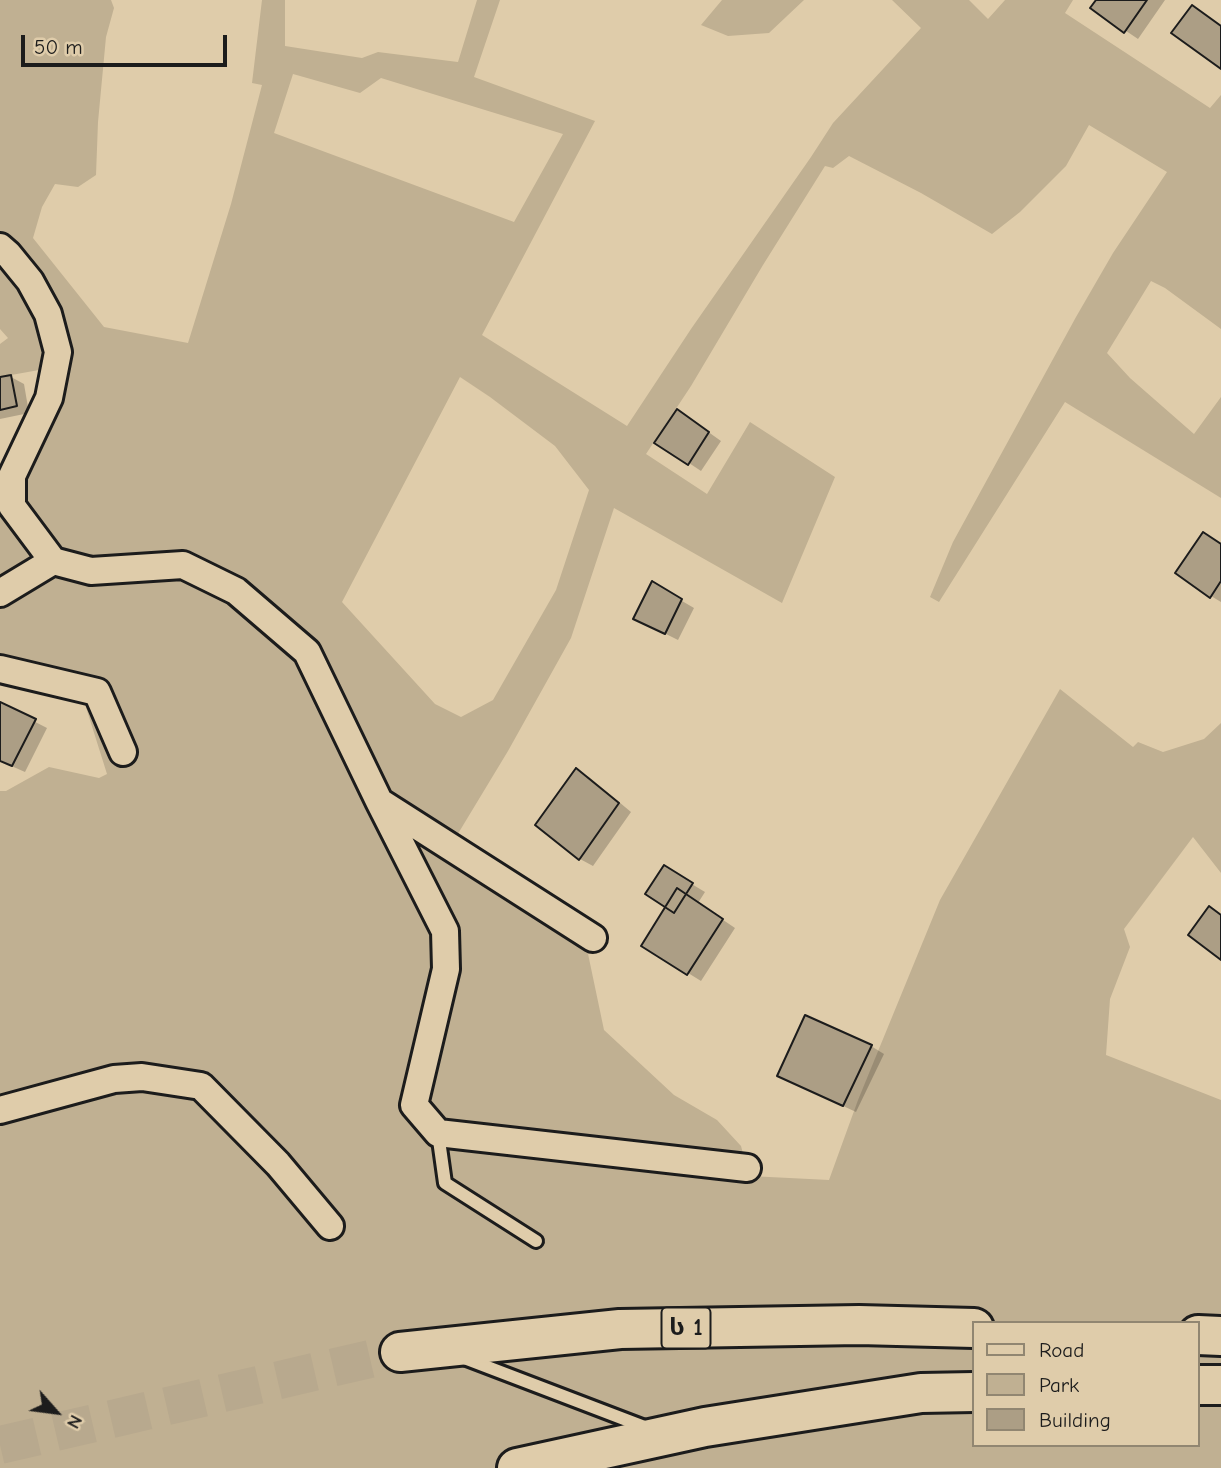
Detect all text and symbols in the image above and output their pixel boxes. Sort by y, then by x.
scale bar [24,21,231,65]
text: 50 m [34,35,83,59]
road number: ს 1 [662,1308,710,1348]
legend [972,1321,1200,1447]
text: Road [1039,1338,1084,1362]
text: Park [1039,1373,1079,1397]
north arrow [21,1377,91,1447]
text: Building [1039,1408,1111,1432]
text: N [62,1411,87,1432]

